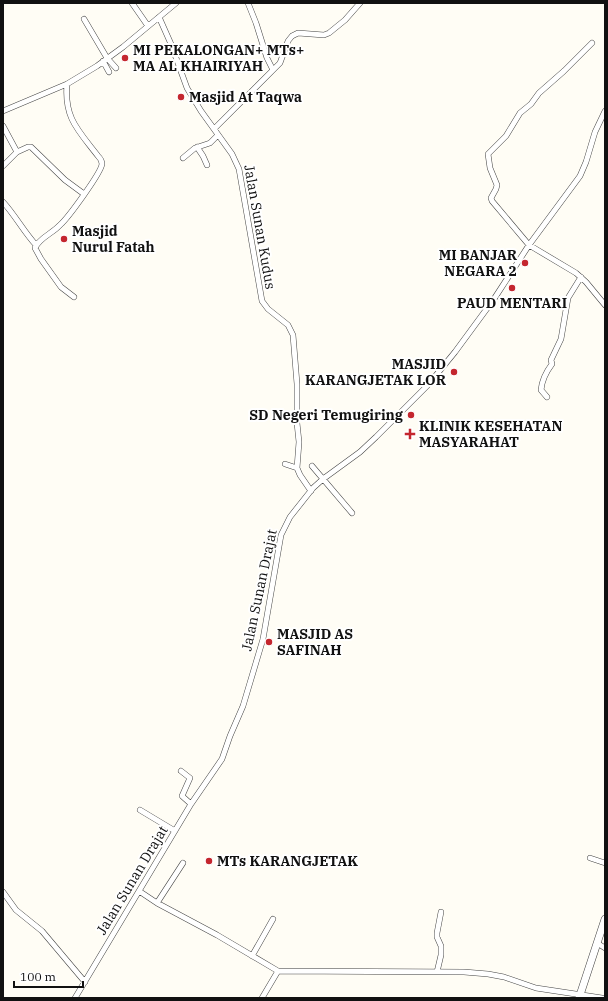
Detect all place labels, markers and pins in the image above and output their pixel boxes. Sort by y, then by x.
place label: MI PEKALONGAN+ MTs+ MA AL KHAIRIYAH [133,41,304,75]
marker: MI PEKALONGAN+ MTs+ MA AL KHAIRIYAH [120,53,130,63]
place label: Masjid At Taqwa [189,88,302,106]
marker: Masjid At Taqwa [176,92,186,102]
place label: Masjid Nurul Fatah [72,222,155,256]
marker: Masjid Nurul Fatah [59,234,69,244]
place label: MI BANJAR NEGARA 2 [439,246,518,280]
marker: MI BANJAR NEGARA 2 [520,258,530,268]
marker: PAUD MENTARI [507,283,517,293]
place label: PAUD MENTARI [457,294,567,312]
place label: MASJID KARANGJETAK LOR [305,355,447,389]
marker: MASJID KARANGJETAK LOR [449,367,459,377]
place label: SD Negeri Temugiring [249,406,404,424]
marker: SD Negeri Temugiring [406,410,416,420]
place label: KLINIK KESEHATAN MASYARAHAT [419,417,562,451]
marker: KLINIK KESEHATAN MASYARAHAT [404,428,416,440]
place label: MASJID AS SAFINAH [277,625,353,659]
marker: MASJID AS SAFINAH [264,637,274,647]
place label: MTs KARANGJETAK [217,852,358,870]
marker: MTs KARANGJETAK [204,856,214,866]

